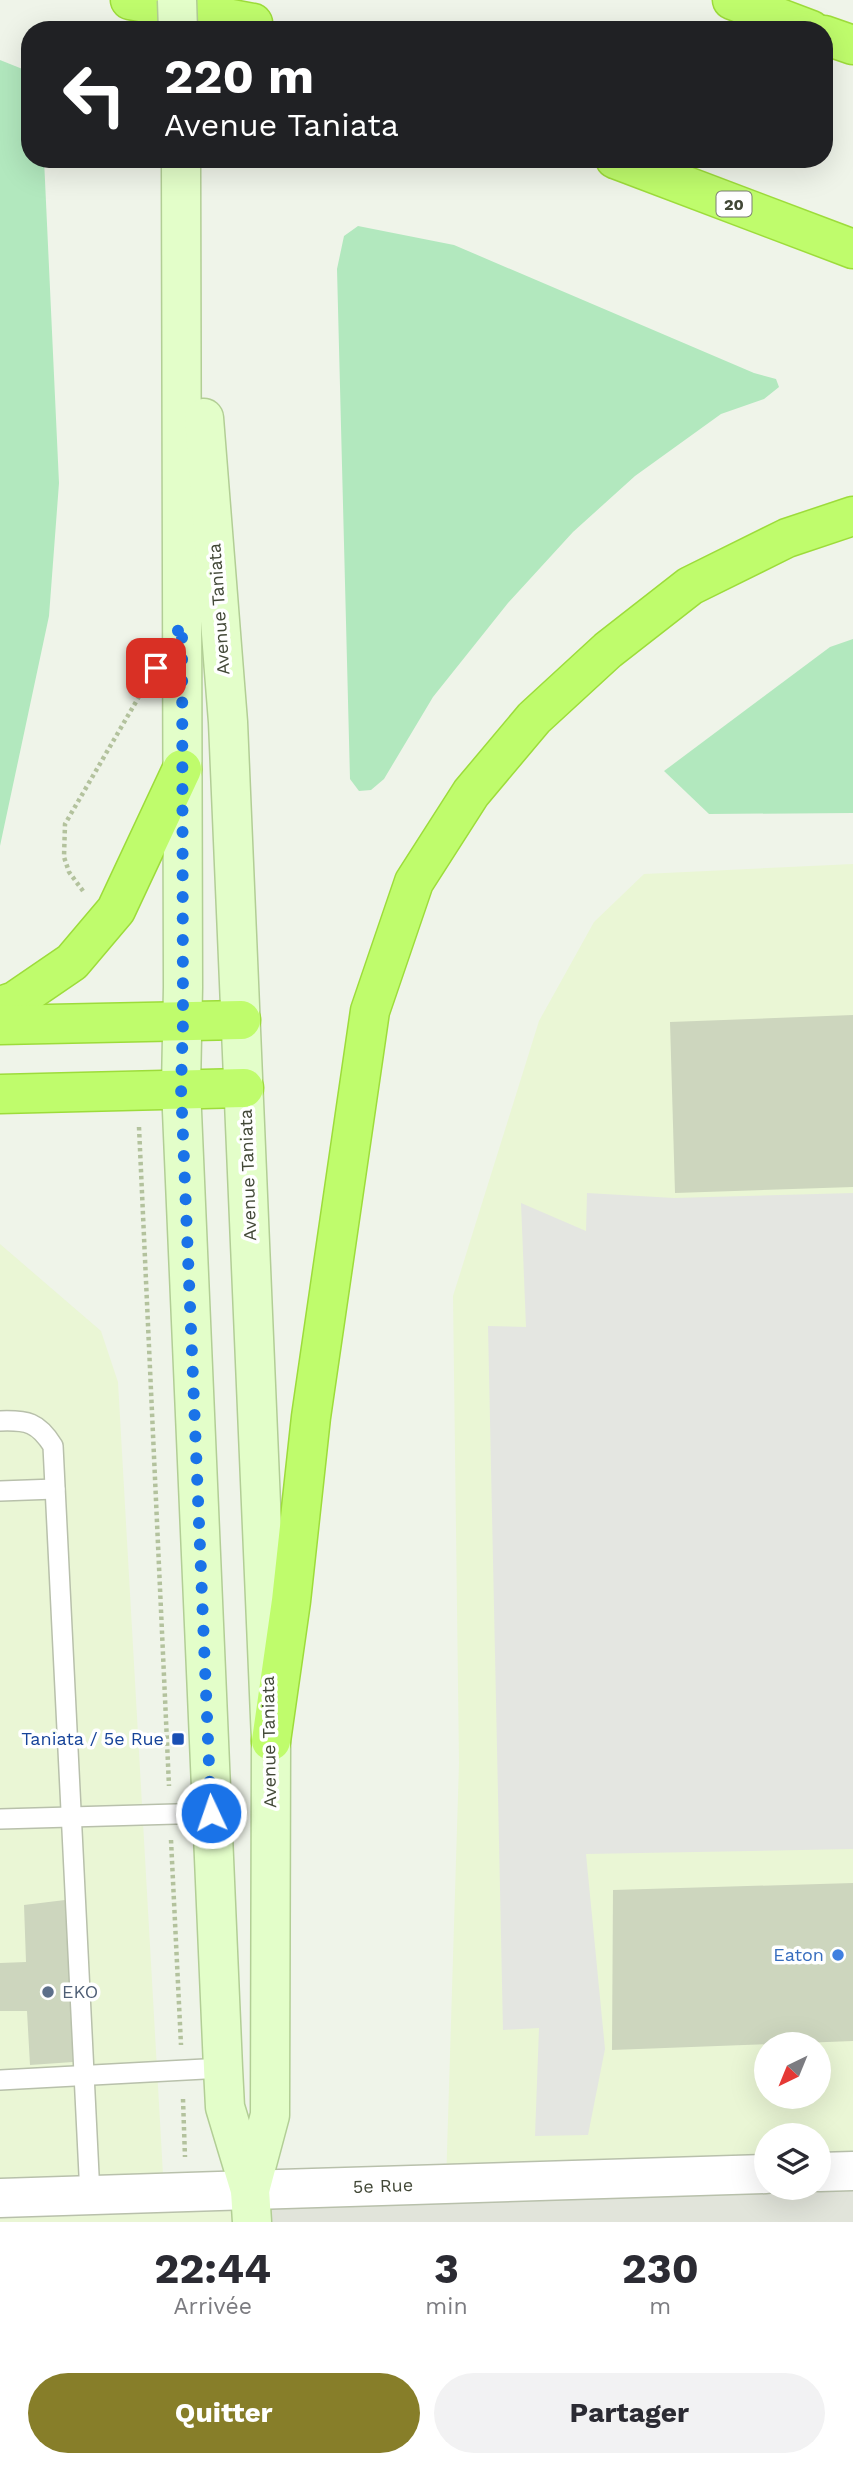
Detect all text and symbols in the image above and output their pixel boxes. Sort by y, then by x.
text: 220 m [164,47,314,105]
icon: left [49,49,140,140]
text: Avenue Taniata [164,106,399,144]
road number: 20 [716,192,752,216]
street label: Avenue Taniata [203,542,234,676]
pin [126,638,186,698]
icon: arrive [137,649,175,687]
street label: Avenue Taniata [235,1109,260,1241]
street label: Avenue Taniata [257,1676,280,1808]
place label: Taniata / 5e Rue [21,1728,164,1749]
marker: Taniata / 5e Rue [170,1731,186,1747]
position arrow [174,1776,248,1850]
place label: Eaton [773,1944,824,1965]
marker: Eaton [830,1947,846,1963]
place label: EKO [62,1981,98,2002]
marker: EKO [40,1984,56,2000]
north arrow [754,2032,831,2109]
map controls [754,2032,831,2200]
button: layers [754,2123,831,2200]
street label: 5e Rue [353,2174,413,2197]
text: 22:44 [154,2244,271,2293]
text: 3 [434,2244,459,2293]
text: 230 [622,2244,699,2293]
text: Arrivée [173,2293,252,2320]
text: min [425,2293,468,2320]
text: m [649,2293,671,2320]
button: Quitter [28,2373,420,2453]
button: Partager [434,2373,825,2453]

